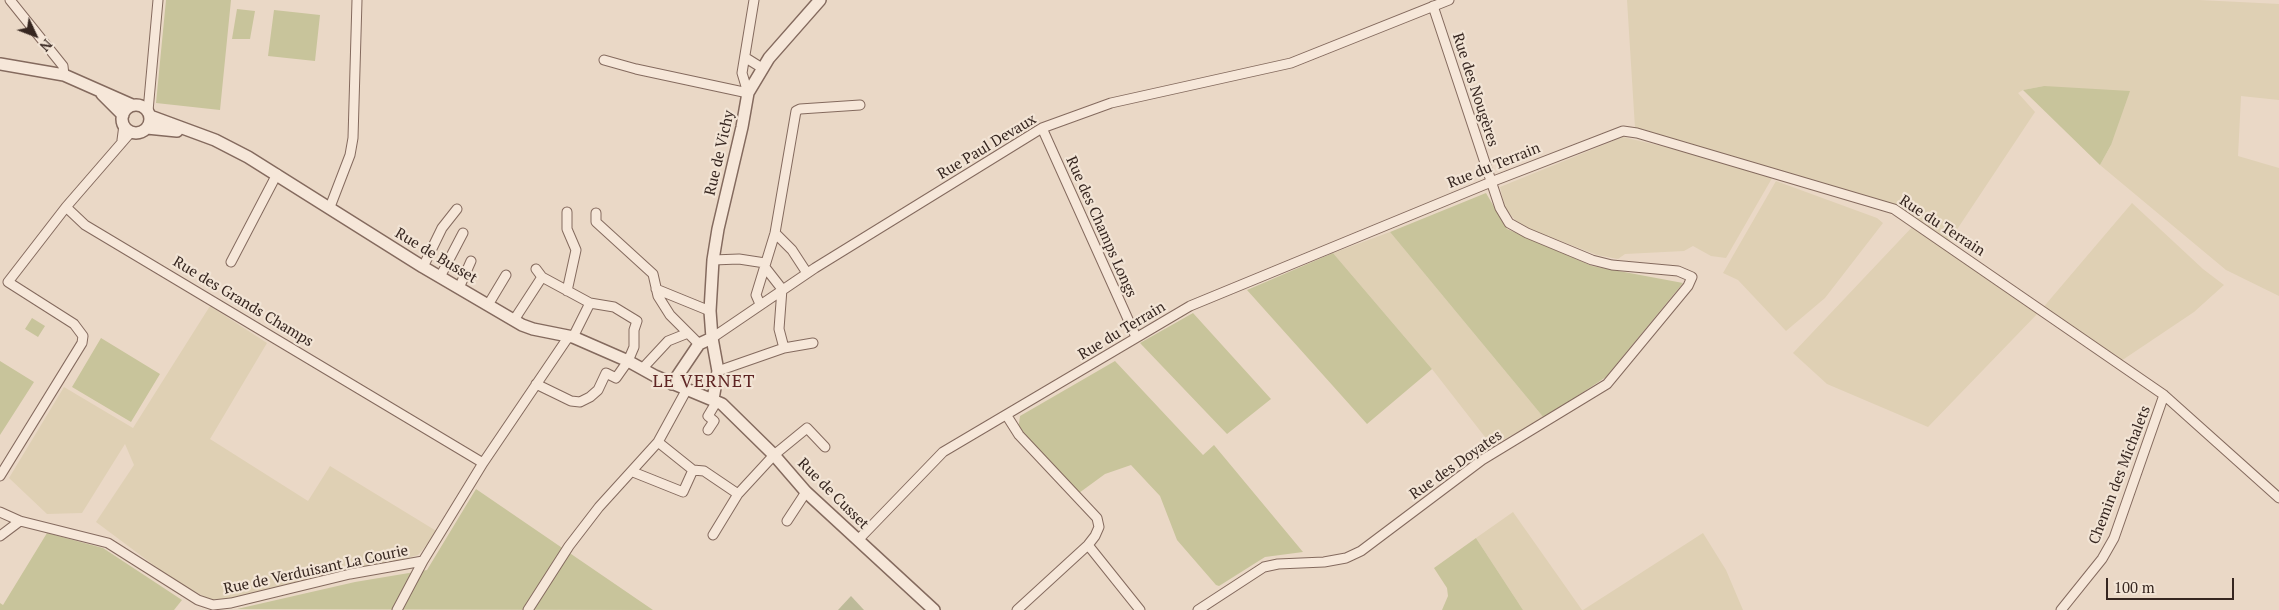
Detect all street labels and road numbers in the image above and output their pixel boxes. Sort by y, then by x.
street label: Rue des Nougères [1448,31,1502,149]
street label: Rue de Vichy [701,109,739,197]
street label: Rue Paul Devaux [934,110,1040,184]
street label: Rue du Terrain [1445,139,1543,193]
street label: Rue des Champs Longs [1062,154,1140,300]
street label: Rue du Terrain [1896,192,1988,260]
street label: Rue de Busset [392,224,480,288]
street label: Rue des Grands Champs [170,253,316,351]
street label: Rue du Terrain [1075,298,1169,364]
street label: Chemin des Michalets [2085,403,2155,547]
street label: Rue des Doyates [1406,426,1506,504]
street label: Rue de Cusset [794,455,872,533]
street label: Rue de Verduisant La Courie [222,542,410,598]

